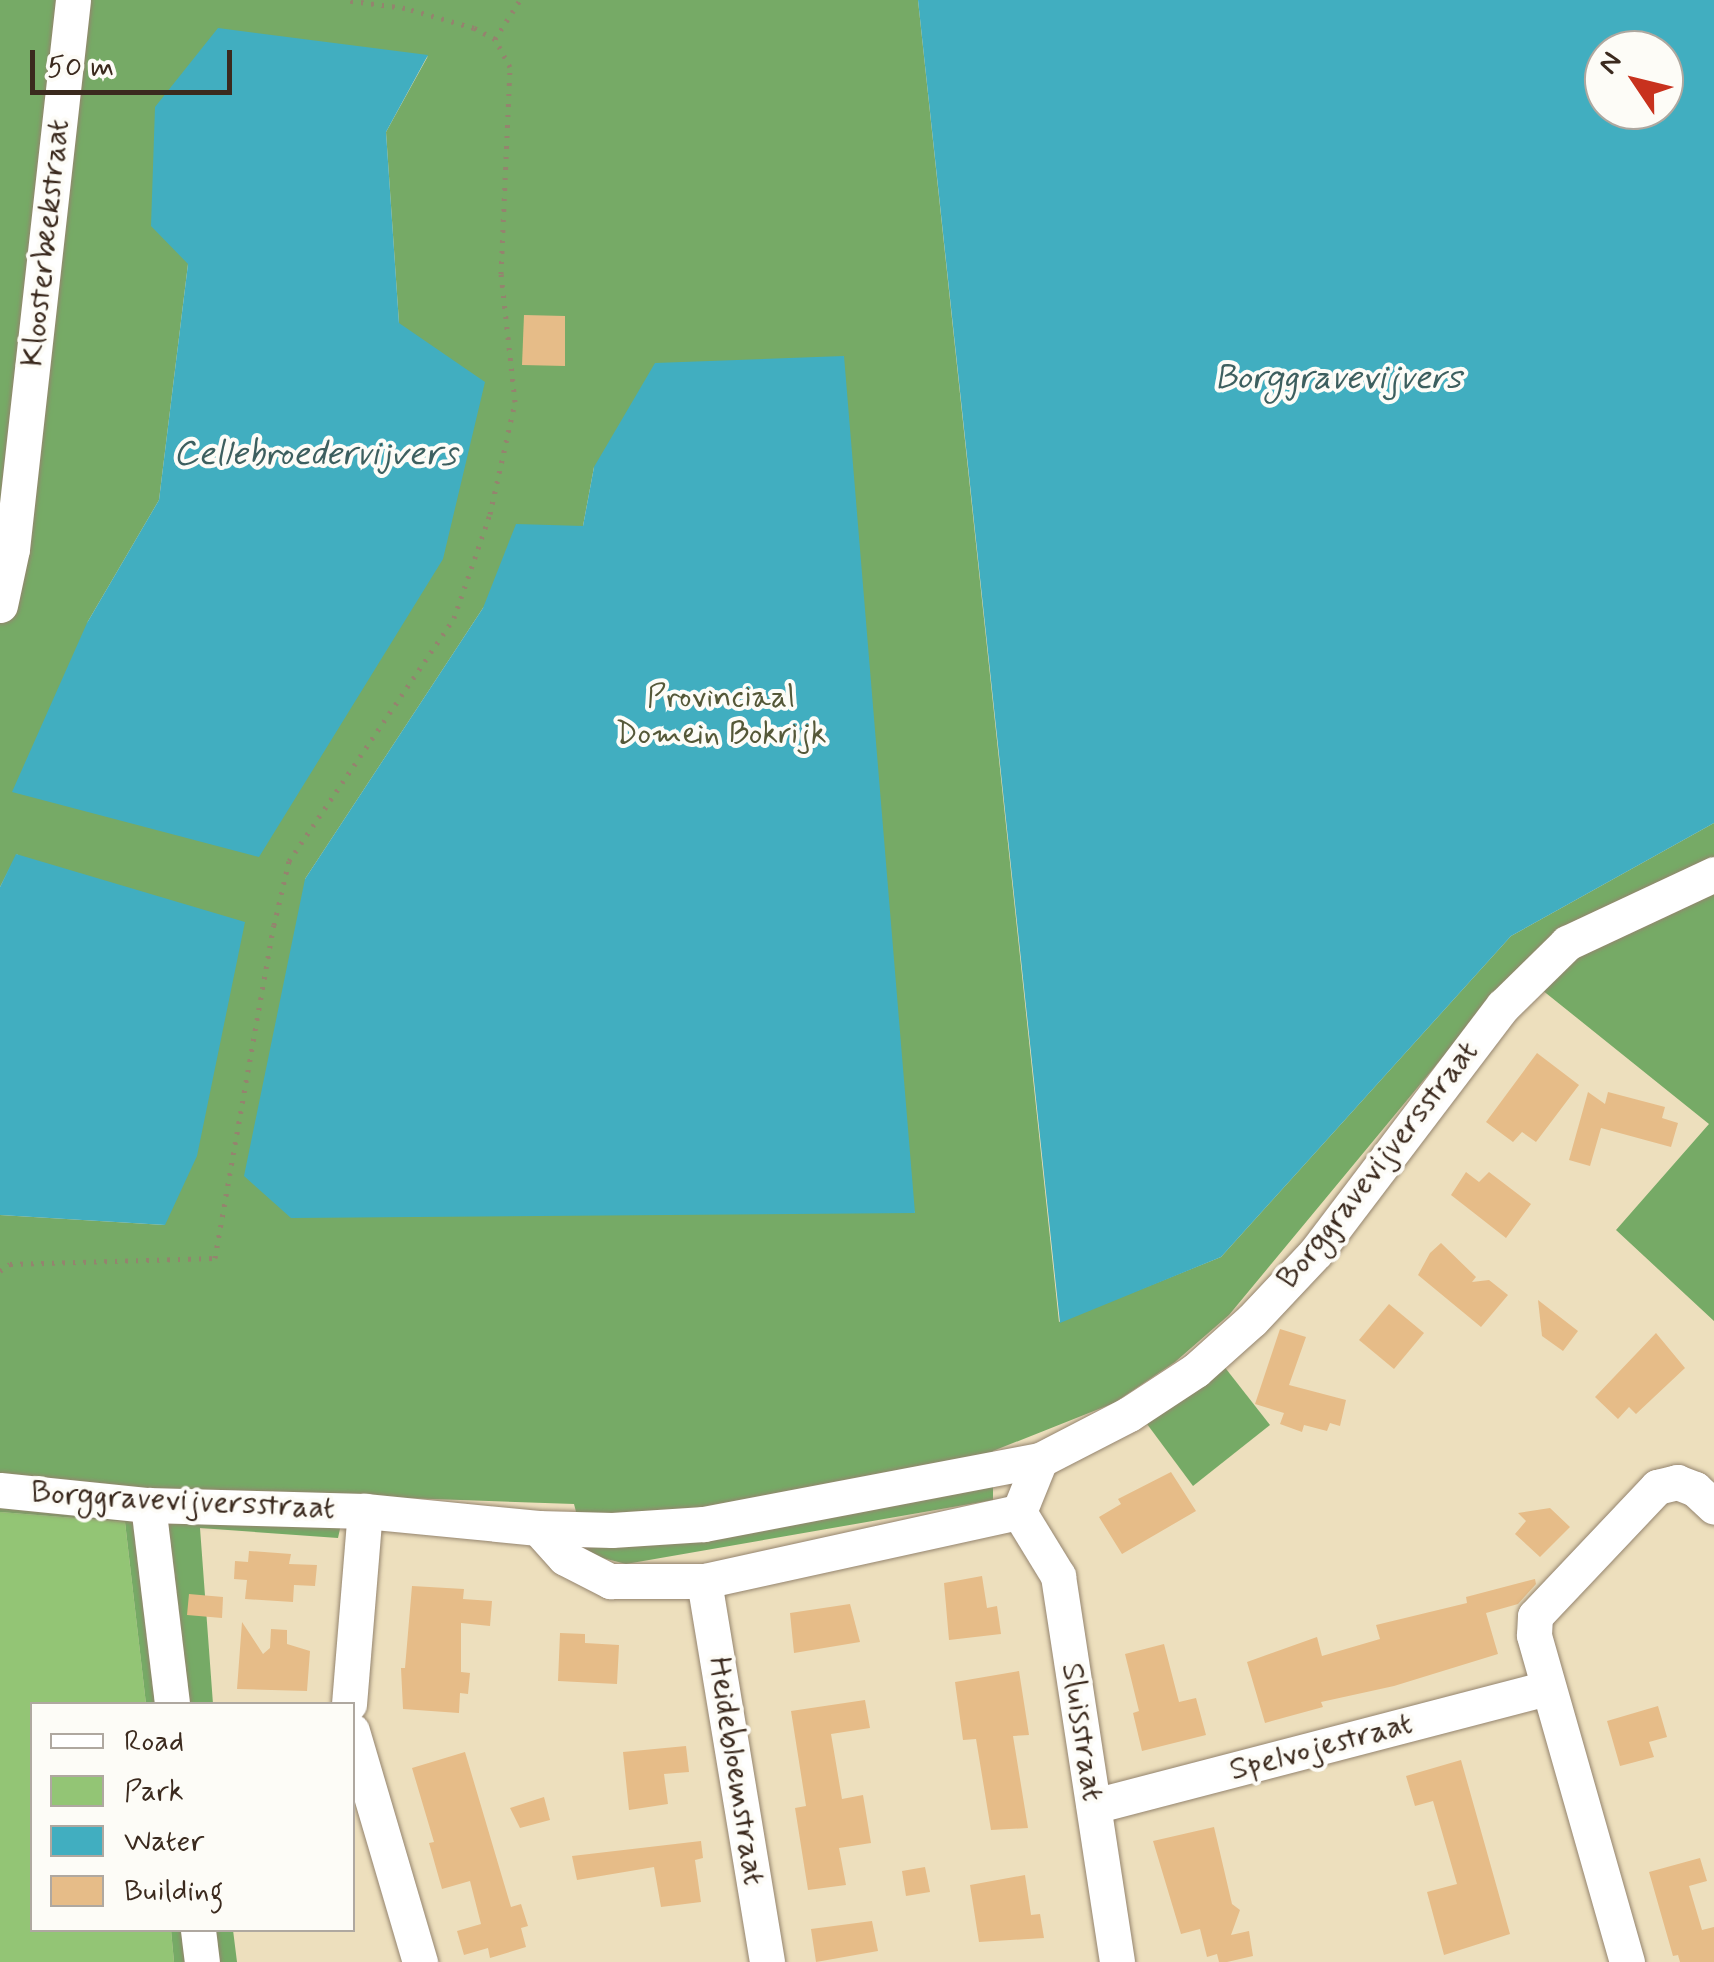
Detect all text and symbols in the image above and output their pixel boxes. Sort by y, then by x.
scale bar [35,30,238,92]
north arrow [1584,30,1684,130]
text: N [1590,45,1631,82]
text: 50 m [47,48,114,87]
street label: Kloosterbeekstraat [14,117,78,369]
water label: Borggravevijvers [1214,357,1462,399]
water label: Cellebroedervijvers [173,433,457,475]
park label: Provinciaal Domein Bokrijk [613,679,829,754]
street label: Borggravevijversstraat [1269,1033,1487,1297]
street label: Borggravevijversstraat [30,1474,336,1528]
street label: Heidebloemstraat [699,1654,773,1888]
street label: Sluisstraat [1052,1660,1112,1804]
legend [30,1702,355,1932]
street label: Spelvojestraat [1225,1704,1417,1790]
text: Road [124,1722,184,1761]
text: Park [124,1772,184,1811]
text: Water [124,1822,204,1861]
text: Building [124,1872,223,1911]

